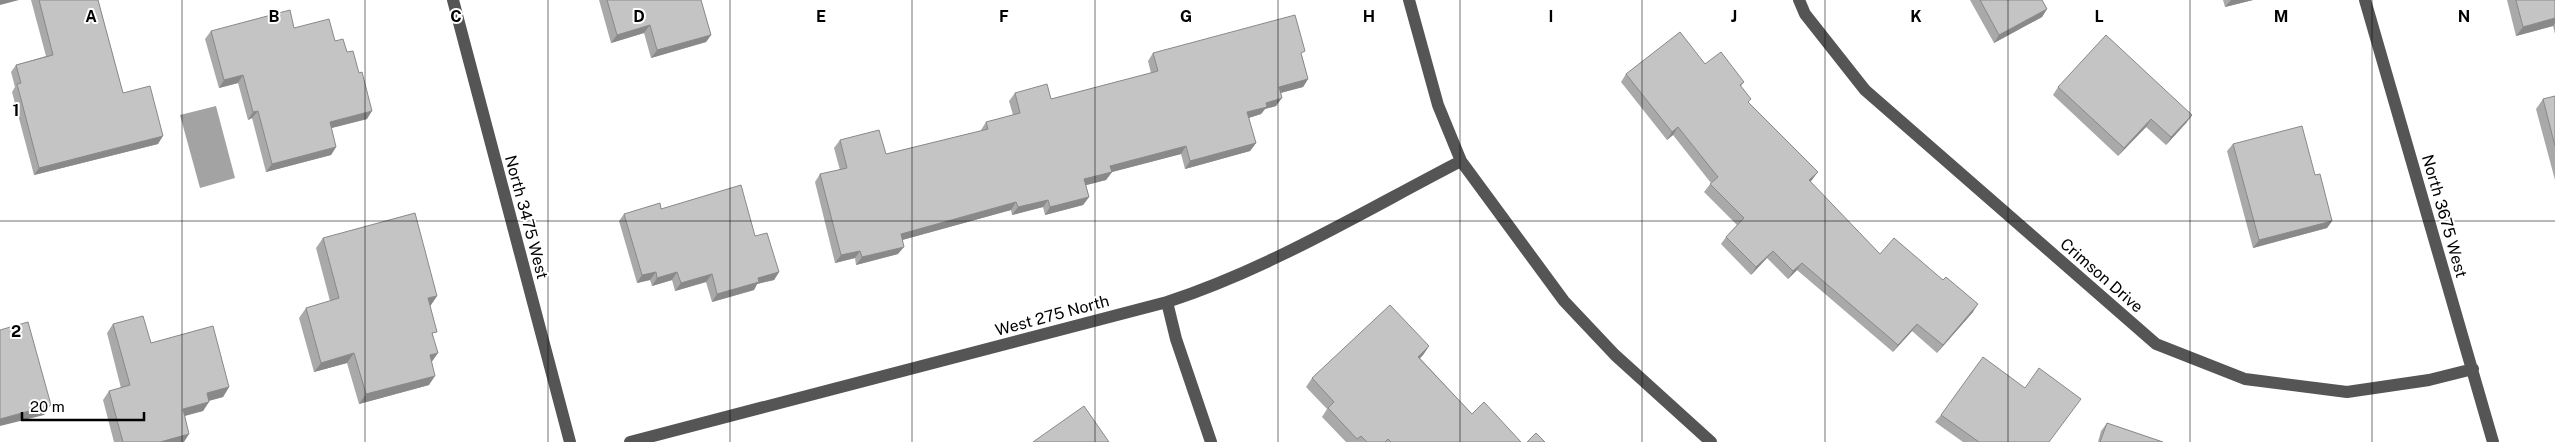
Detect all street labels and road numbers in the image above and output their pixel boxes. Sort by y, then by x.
street label: North 3675 West [2418,152,2471,280]
street label: North 3475 West [501,153,552,281]
street label: Crimson Drive [2056,234,2147,317]
street label: West 275 North [993,291,1111,340]

